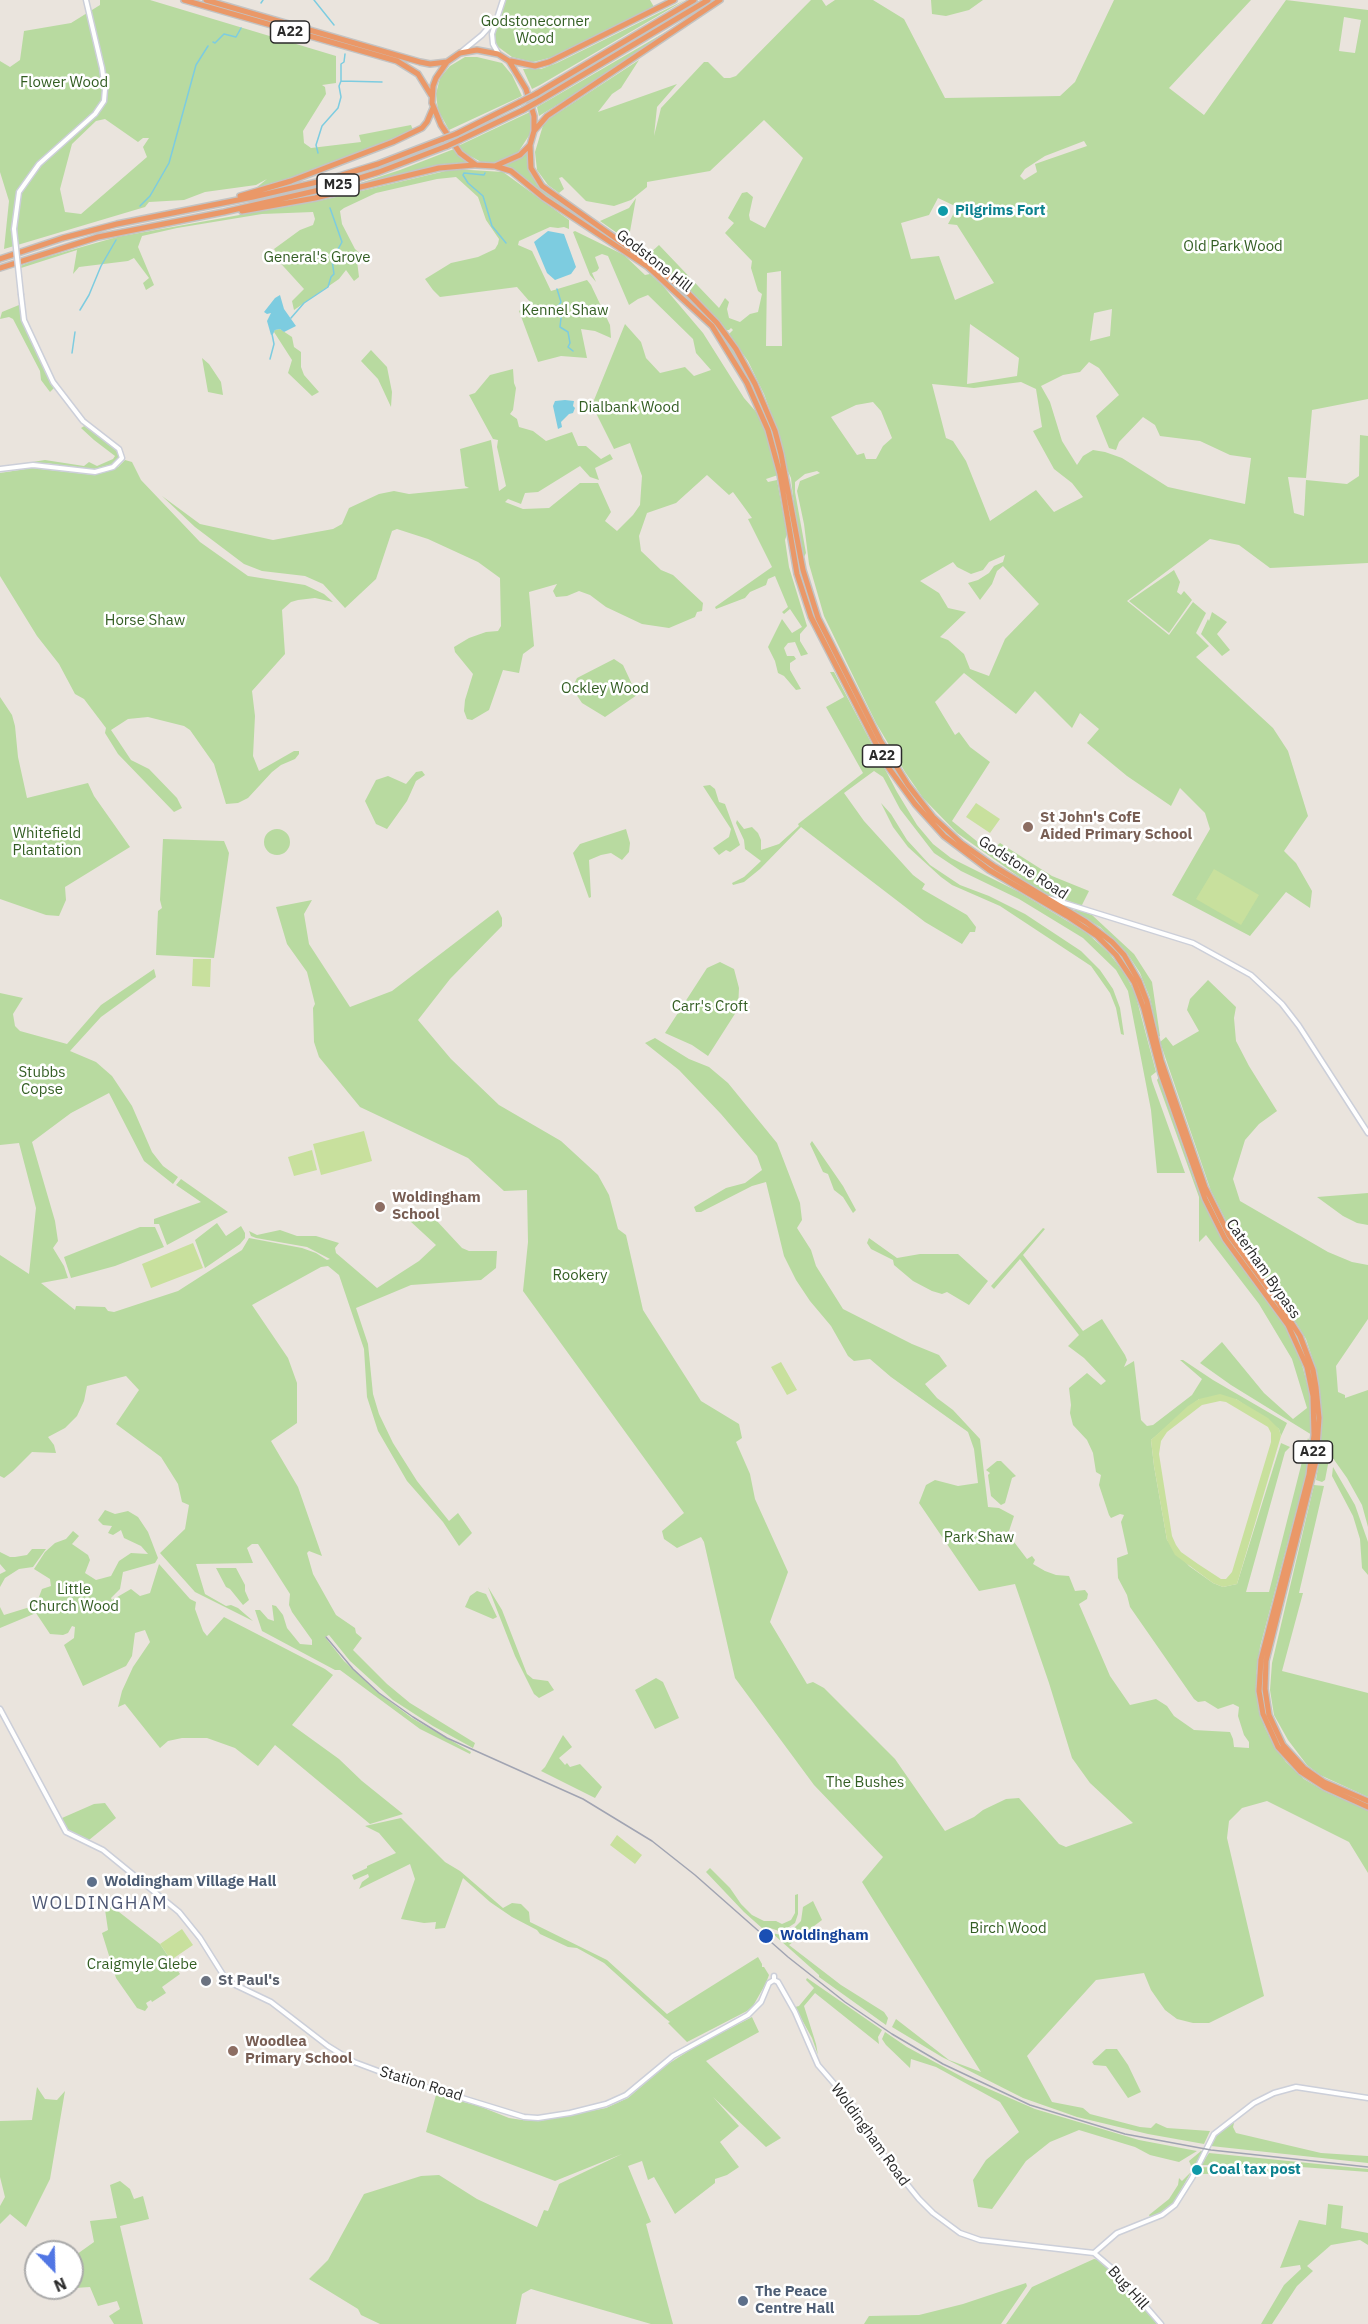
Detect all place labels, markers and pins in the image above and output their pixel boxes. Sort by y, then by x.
place label: Pilgrims Fort [955,202,1045,220]
marker: Pilgrims Fort [936,204,950,218]
place label: St John's CofE Aided Primary School [1040,809,1192,844]
marker: St John's CofE Aided Primary School [1021,820,1035,834]
place label: Woldingham School [392,1189,481,1224]
marker: Woldingham School [373,1200,387,1214]
place label: Woldingham Village Hall [104,1873,276,1891]
marker: Woldingham Village Hall [85,1875,99,1889]
marker: Woldingham [757,1927,775,1945]
place label: Woldingham [780,1927,869,1945]
place label: St Paul's [218,1972,280,1990]
marker: St Paul's [199,1974,213,1988]
place label: Woodlea Primary School [245,2033,352,2068]
marker: Woodlea Primary School [226,2044,240,2058]
place label: Coal tax post [1209,2161,1301,2179]
marker: Coal tax post [1190,2163,1204,2177]
place label: The Peace Centre Hall [755,2283,834,2318]
marker: The Peace Centre Hall [736,2294,750,2308]

